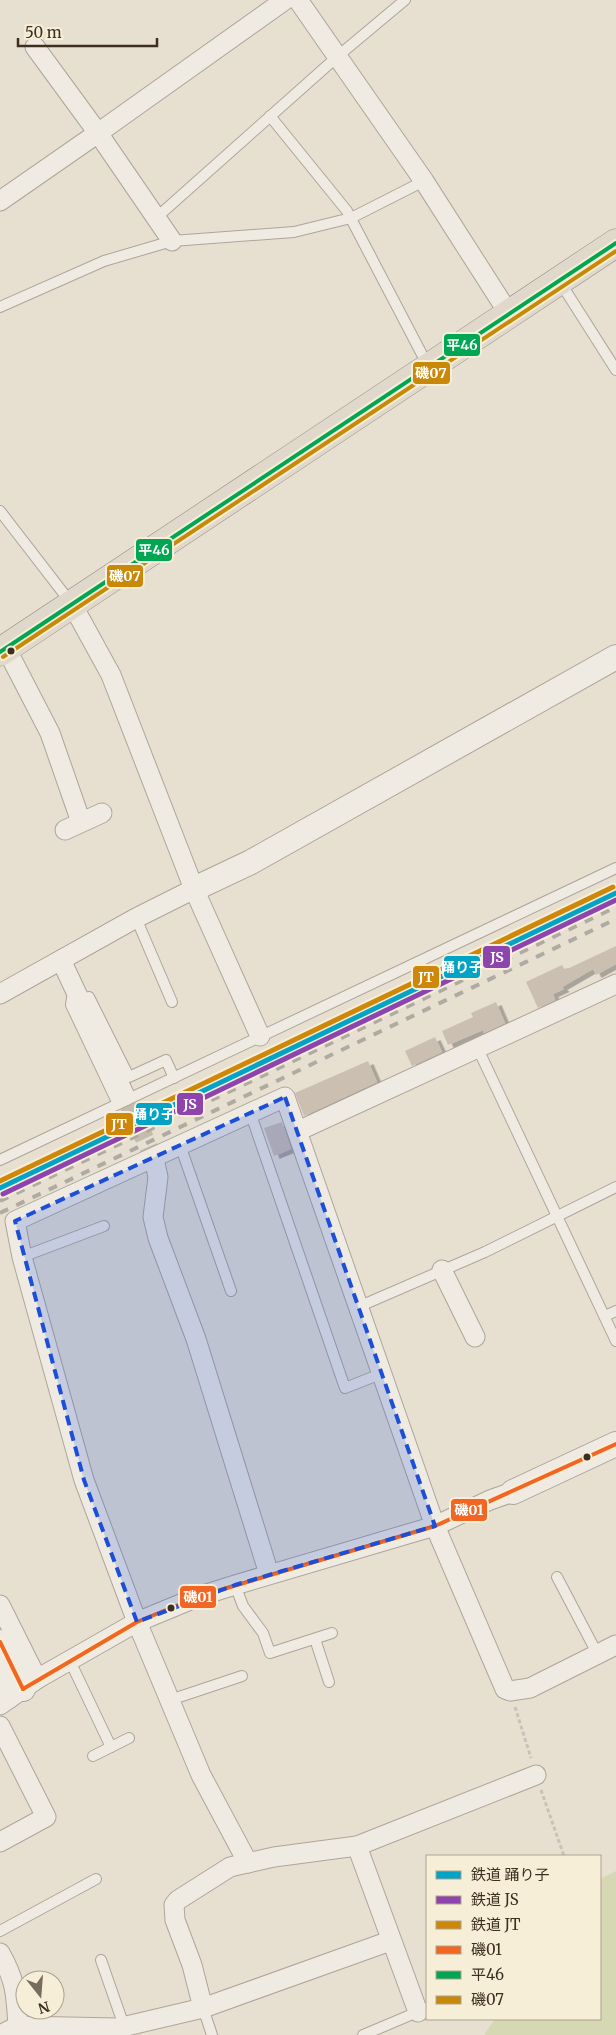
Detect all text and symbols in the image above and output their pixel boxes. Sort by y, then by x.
scale bar [18,15,156,47]
text: 50 m [25,23,62,42]
line badge: 平46 [443,333,481,357]
text: 平46 [446,336,478,354]
line badge: 磯07 [412,361,451,385]
text: 磯07 [414,364,447,382]
line badge: 平46 [135,538,173,562]
text: 平46 [138,541,170,559]
line badge: 磯07 [106,564,144,588]
text: 磯07 [108,567,141,585]
unlabelled marker [6,646,16,656]
line badge: JS [482,945,511,969]
text: JS [489,948,504,966]
line badge: 踊り子 [443,955,481,979]
text: 踊り子 [441,958,483,976]
line badge: JT [412,965,440,989]
text: JT [417,968,434,986]
line badge: JS [176,1092,204,1116]
text: JS [182,1095,197,1113]
line badge: 踊り子 [135,1102,173,1126]
text: 踊り子 [133,1105,175,1123]
line badge: JT [105,1112,134,1136]
text: JT [110,1115,127,1133]
unlabelled marker [582,1452,592,1462]
line badge: 磯01 [450,1498,488,1522]
text: 磯01 [453,1501,484,1519]
line badge: 磯01 [179,1585,217,1609]
text: 磯01 [182,1588,213,1606]
unlabelled marker [166,1603,176,1613]
legend [426,1855,601,2020]
text: 鉄道 踊り子 [471,1865,550,1884]
text: 鉄道 JS [471,1890,519,1909]
text: 鉄道 JT [471,1915,521,1934]
text: 磯01 [471,1940,502,1959]
text: 平46 [471,1965,504,1984]
north arrow [15,1970,65,2020]
text: 磯07 [471,1990,504,2009]
text: N [36,1997,52,2018]

